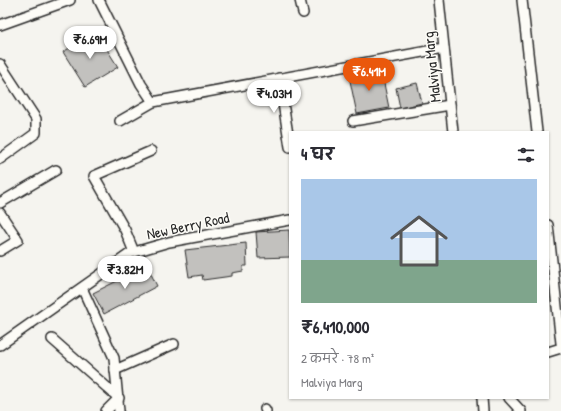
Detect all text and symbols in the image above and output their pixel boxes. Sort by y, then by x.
pin: ₹6.69M [57,26,123,60]
text: ₹6.69M [73,30,107,48]
street label: Malviya Marg [417,30,446,104]
pin: ₹6.41M [336,58,402,92]
text: ₹6.41M [352,62,386,80]
pin: ₹4.03M [241,80,307,114]
text: ₹4.03M [256,84,292,102]
text: 4 घर [301,142,334,165]
icon: filters [515,144,537,166]
icon: home [383,205,455,277]
street label: New Berry Road [145,206,231,244]
pin: ₹3.82M [92,256,158,290]
text: ₹3.82M [107,260,143,278]
text: ₹6,410,000 [301,315,369,338]
text: 2 कमरे · 78 m² [301,349,374,367]
text: Malviya Marg [301,373,363,391]

